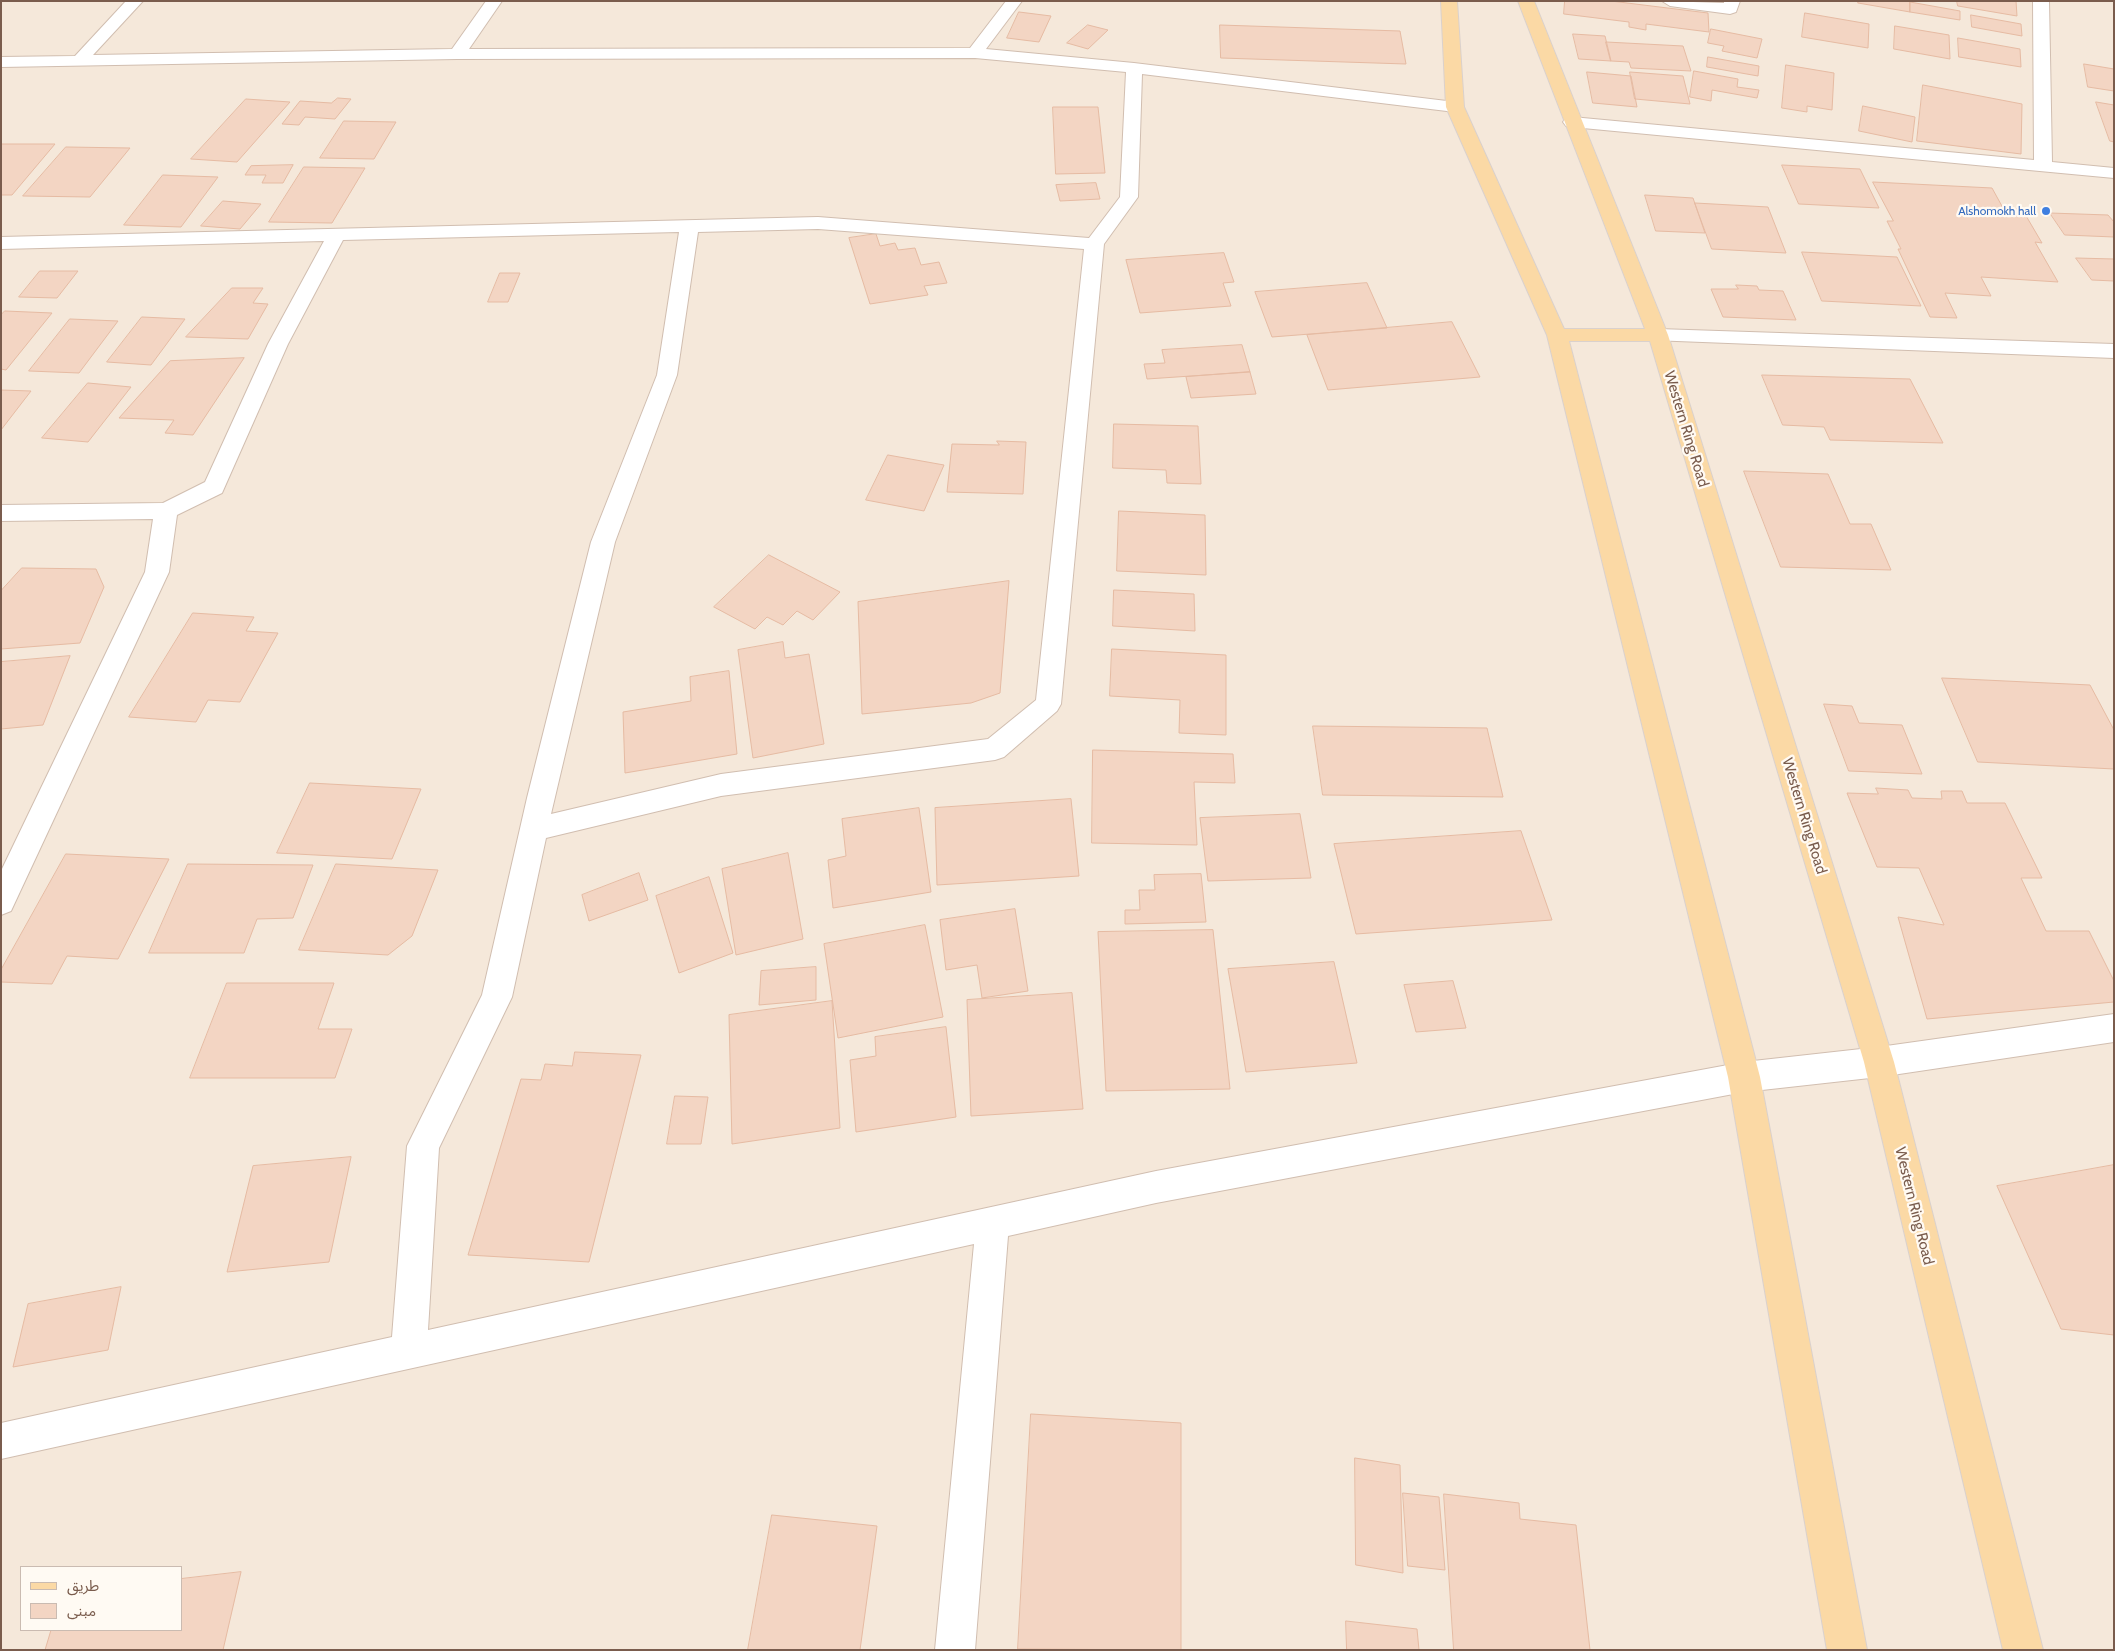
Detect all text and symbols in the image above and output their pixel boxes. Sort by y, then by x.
place label: Alshomokh hall [1958,204,2036,218]
marker: Alshomokh hall [2040,205,2052,217]
street label: Western Ring Road [1660,369,1712,489]
street label: Western Ring Road [1778,756,1830,876]
street label: Western Ring Road [1891,1145,1937,1267]
legend [20,1566,182,1631]
text: طريق [67,1577,99,1595]
text: مبنى [67,1602,96,1620]

